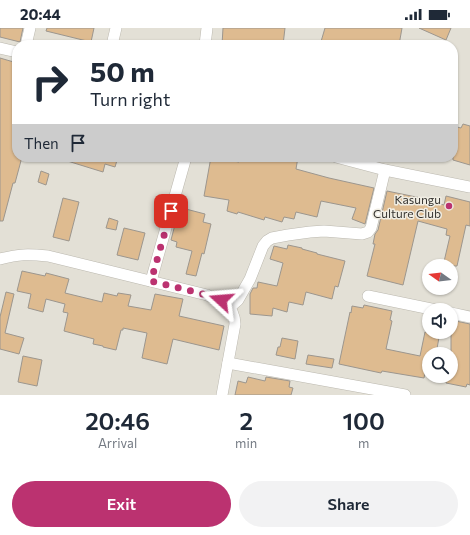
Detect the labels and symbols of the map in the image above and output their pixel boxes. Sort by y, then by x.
place label: Kasungu Culture Club [373,192,441,220]
pin [154,194,188,228]
marker: Kasungu Culture Club [444,201,454,211]
north arrow [422,259,458,295]
position arrow [200,279,242,321]

